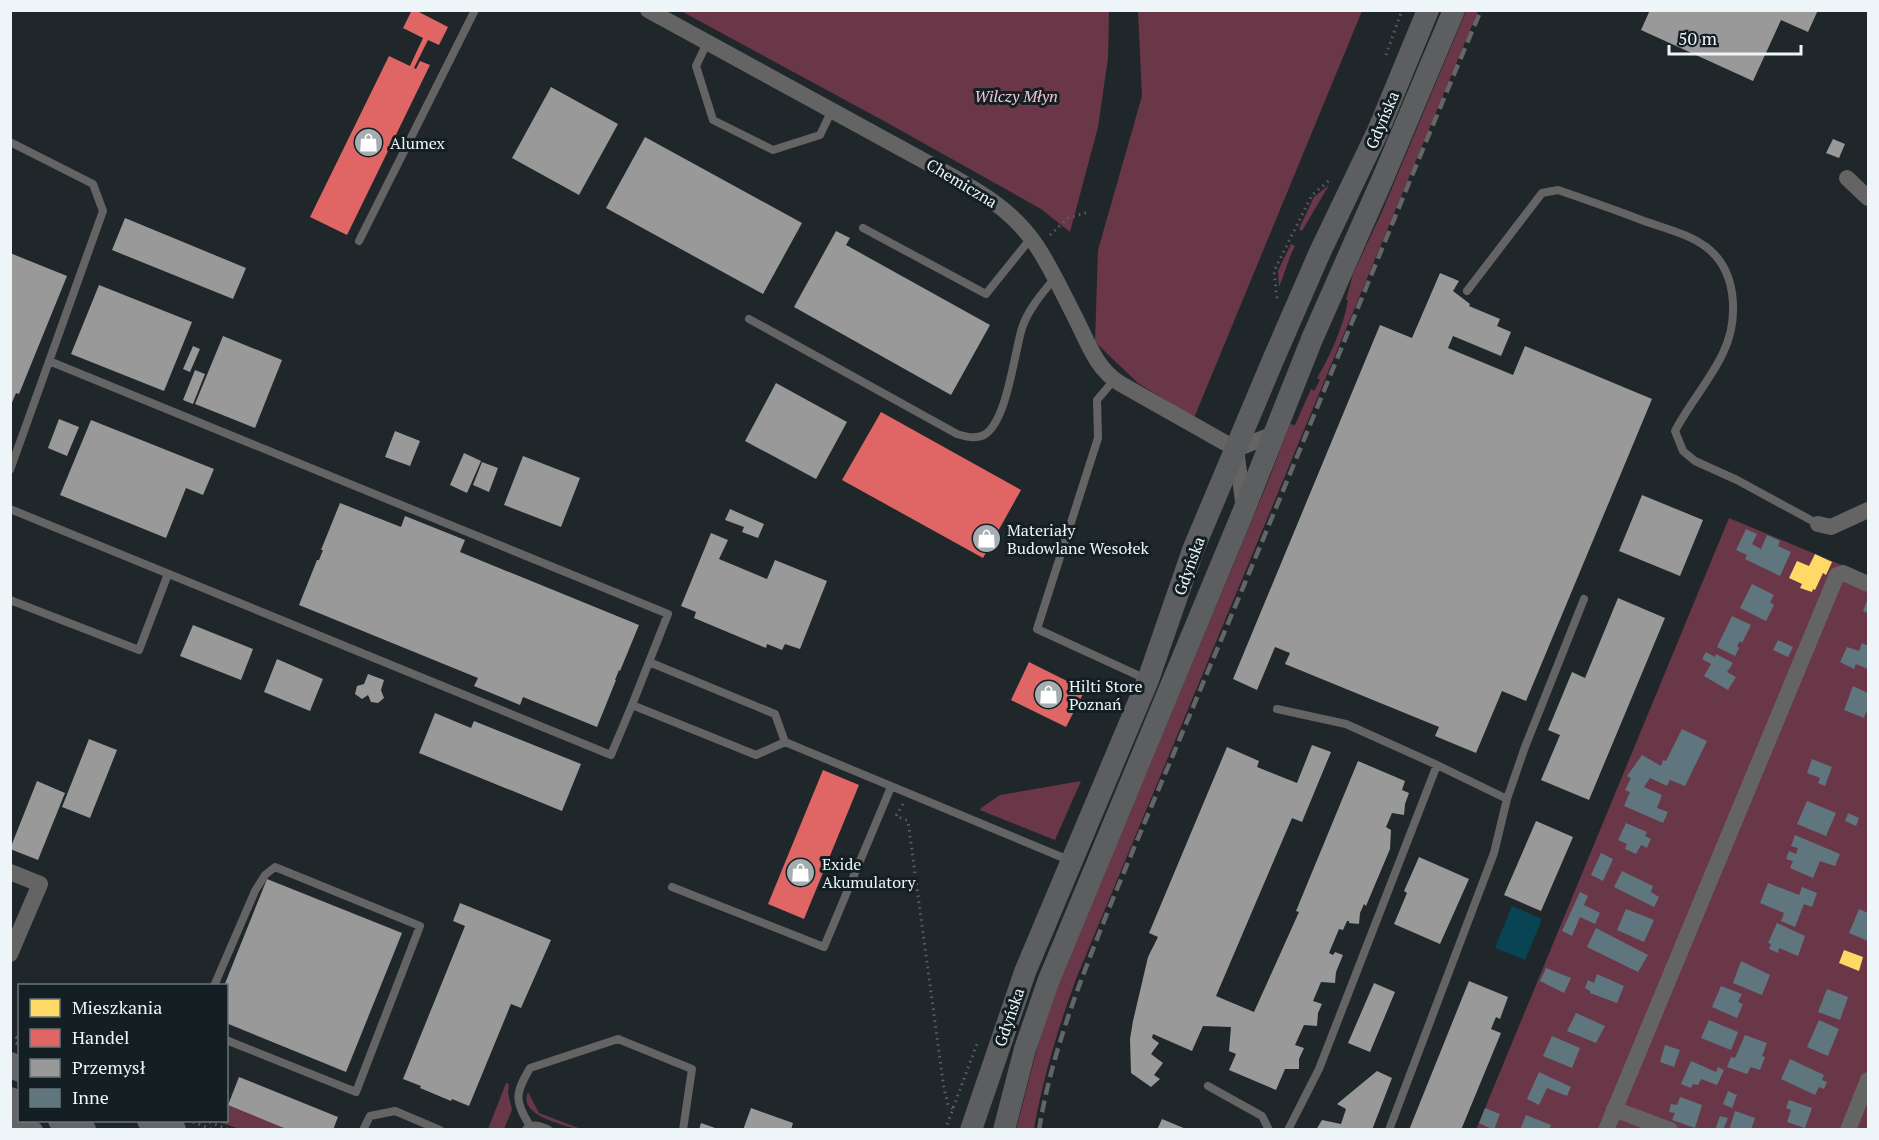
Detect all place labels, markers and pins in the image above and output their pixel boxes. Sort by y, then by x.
shop icon: Alumex [353,127,385,159]
place label: Alumex [390,132,445,154]
place label: Materiały Budowlane Wesołek [1007,519,1150,559]
shop icon: Materiały Budowlane Wesołek [970,523,1002,555]
place label: Hilti Store Poznań [1069,675,1142,715]
shop icon: Hilti Store Poznań [1032,679,1064,711]
place label: Exide Akumulatory [822,853,916,893]
shop icon: Exide Akumulatory [785,857,817,889]

